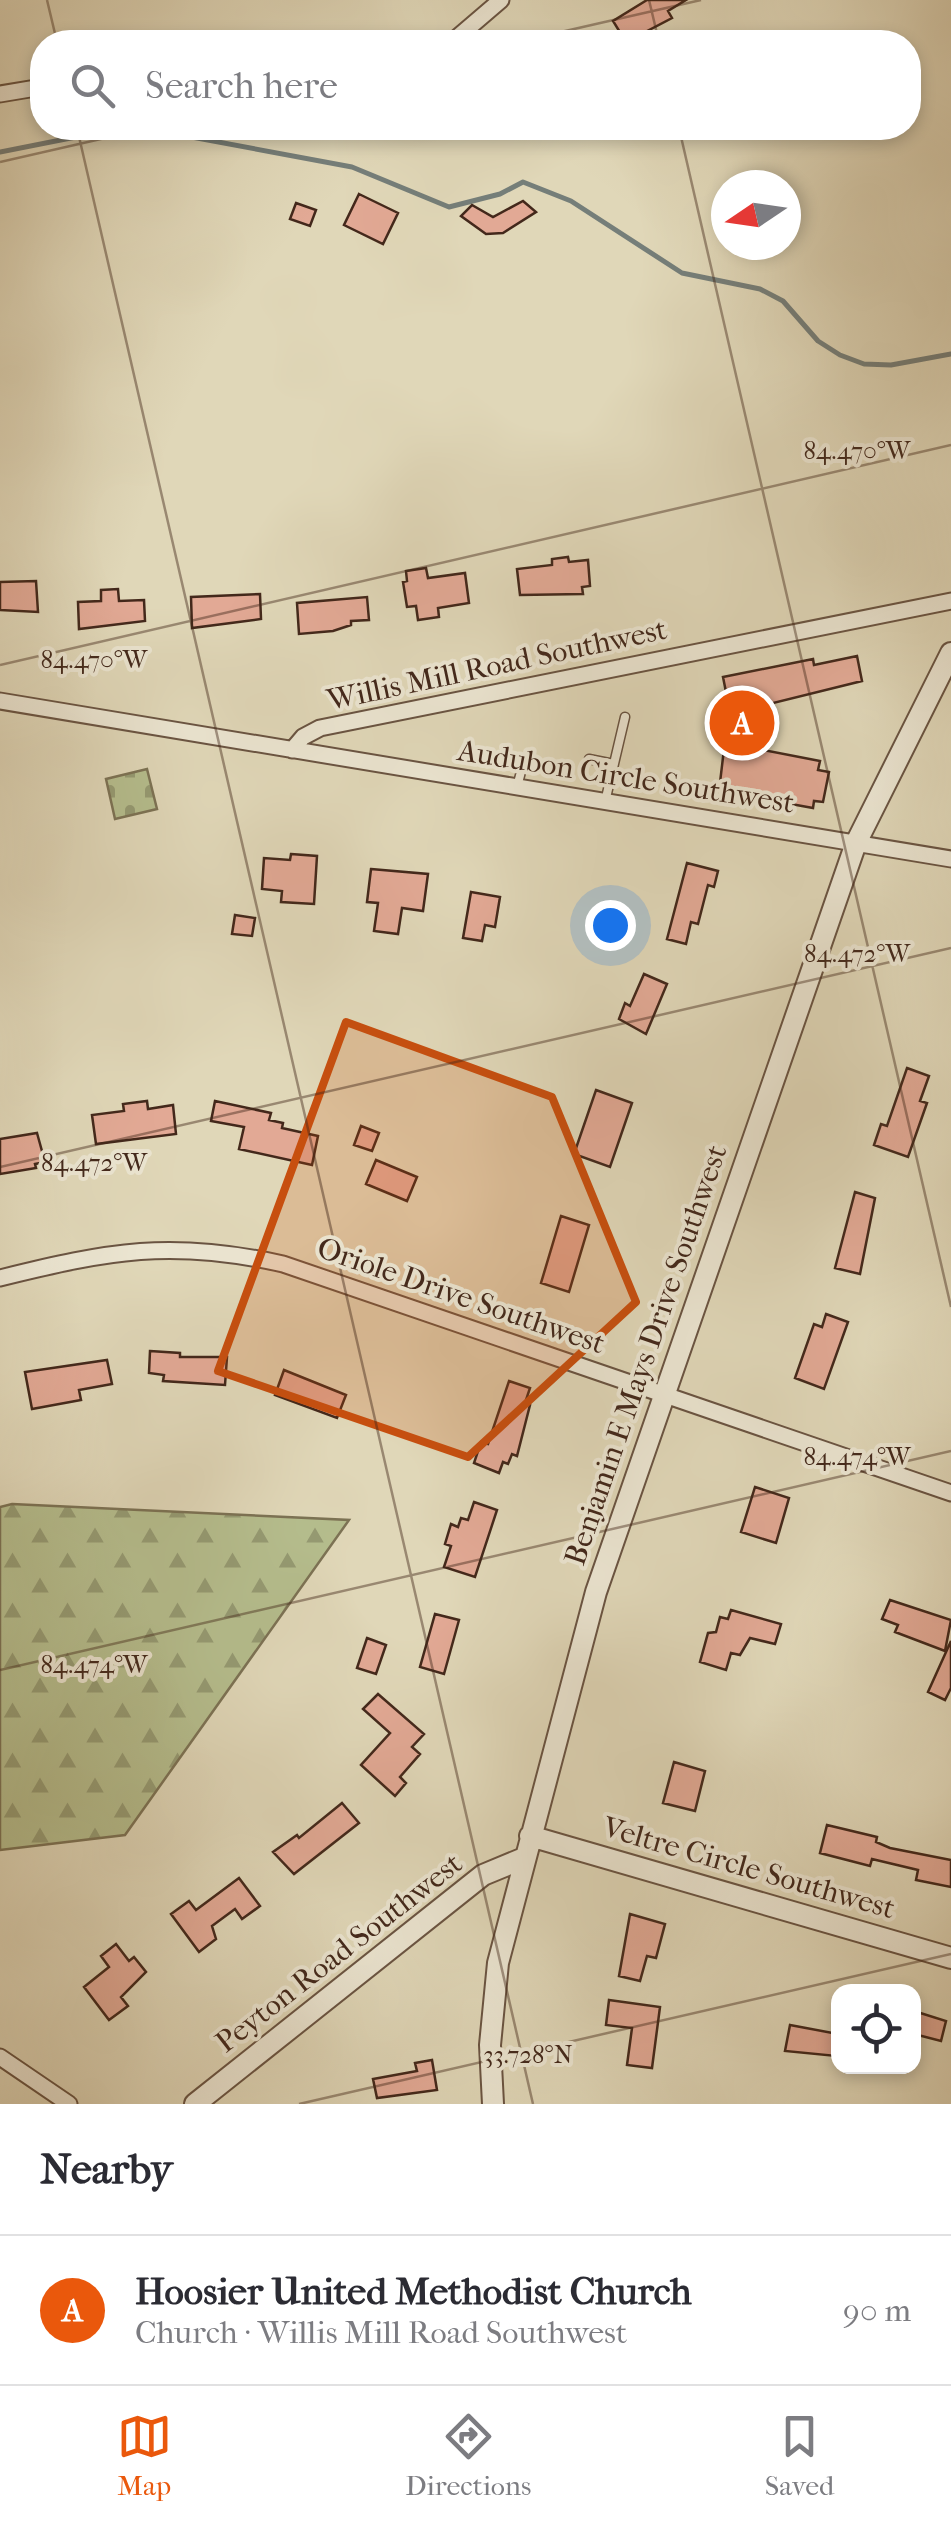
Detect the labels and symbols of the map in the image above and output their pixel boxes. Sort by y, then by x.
north arrow [711,170,801,260]
text: 84.470°W [804,436,912,465]
street label: Willis Mill Road Southwest [323,612,670,718]
text: 84.470°W [41,645,149,674]
pin: A [710,686,774,760]
street label: Audubon Circle Southwest [454,733,797,821]
your location [585,900,636,951]
text: 84.472°W [804,939,911,968]
street label: Benjamin E Mays Drive Southwest [557,1140,735,1570]
text: 84.472°W [41,1148,148,1177]
street label: Oriole Drive Southwest [313,1230,610,1362]
text: 84.474°W [803,1442,912,1471]
text: 84.474°W [40,1650,149,1679]
street label: Veltre Circle Southwest [598,1809,899,1926]
street label: Peyton Road Southwest [209,1846,469,2060]
text: 33.728°N [483,2040,573,2069]

